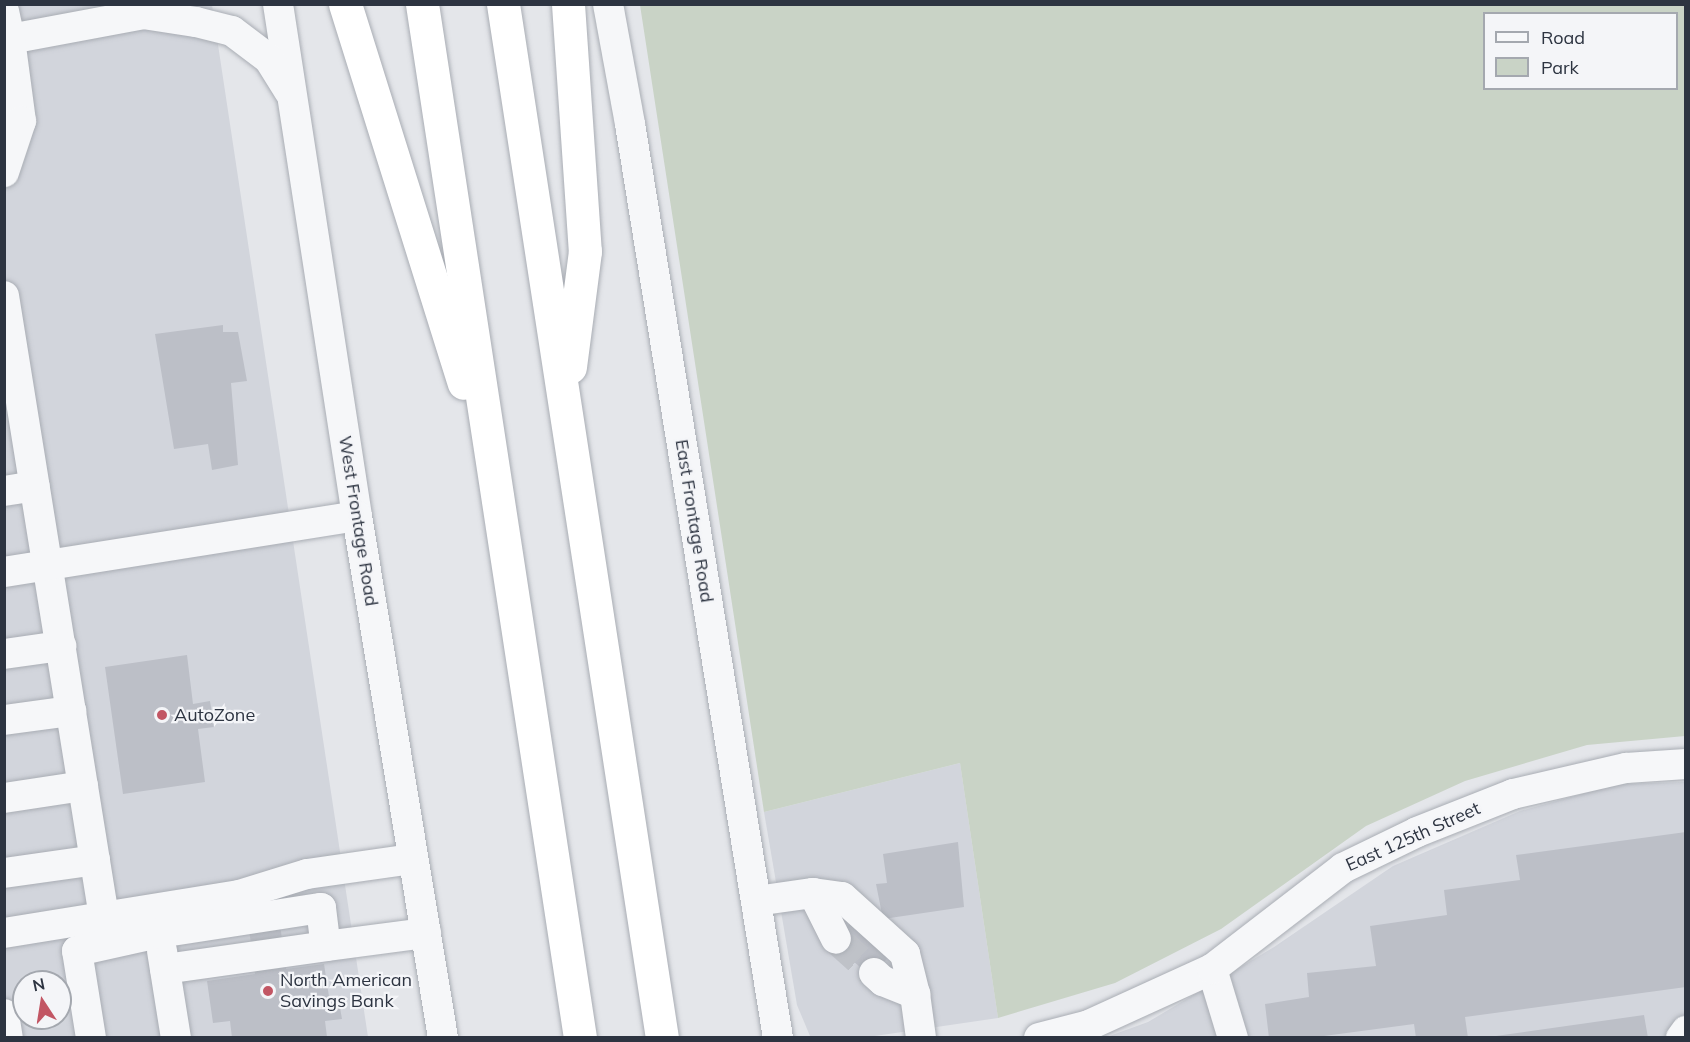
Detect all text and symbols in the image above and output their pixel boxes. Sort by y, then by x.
legend [1483,12,1678,90]
text: Road [1541,26,1585,49]
text: Park [1541,56,1579,79]
street label: West Frontage Road [334,434,382,608]
street label: East Frontage Road [670,438,718,604]
place label: AutoZone [174,704,255,726]
marker: AutoZone [155,708,169,722]
street label: East 125th Street [1342,798,1484,876]
north arrow [12,970,72,1030]
place label: North American Savings Bank [280,970,412,1012]
text: N [31,973,47,995]
marker: North American Savings Bank [261,984,275,998]

